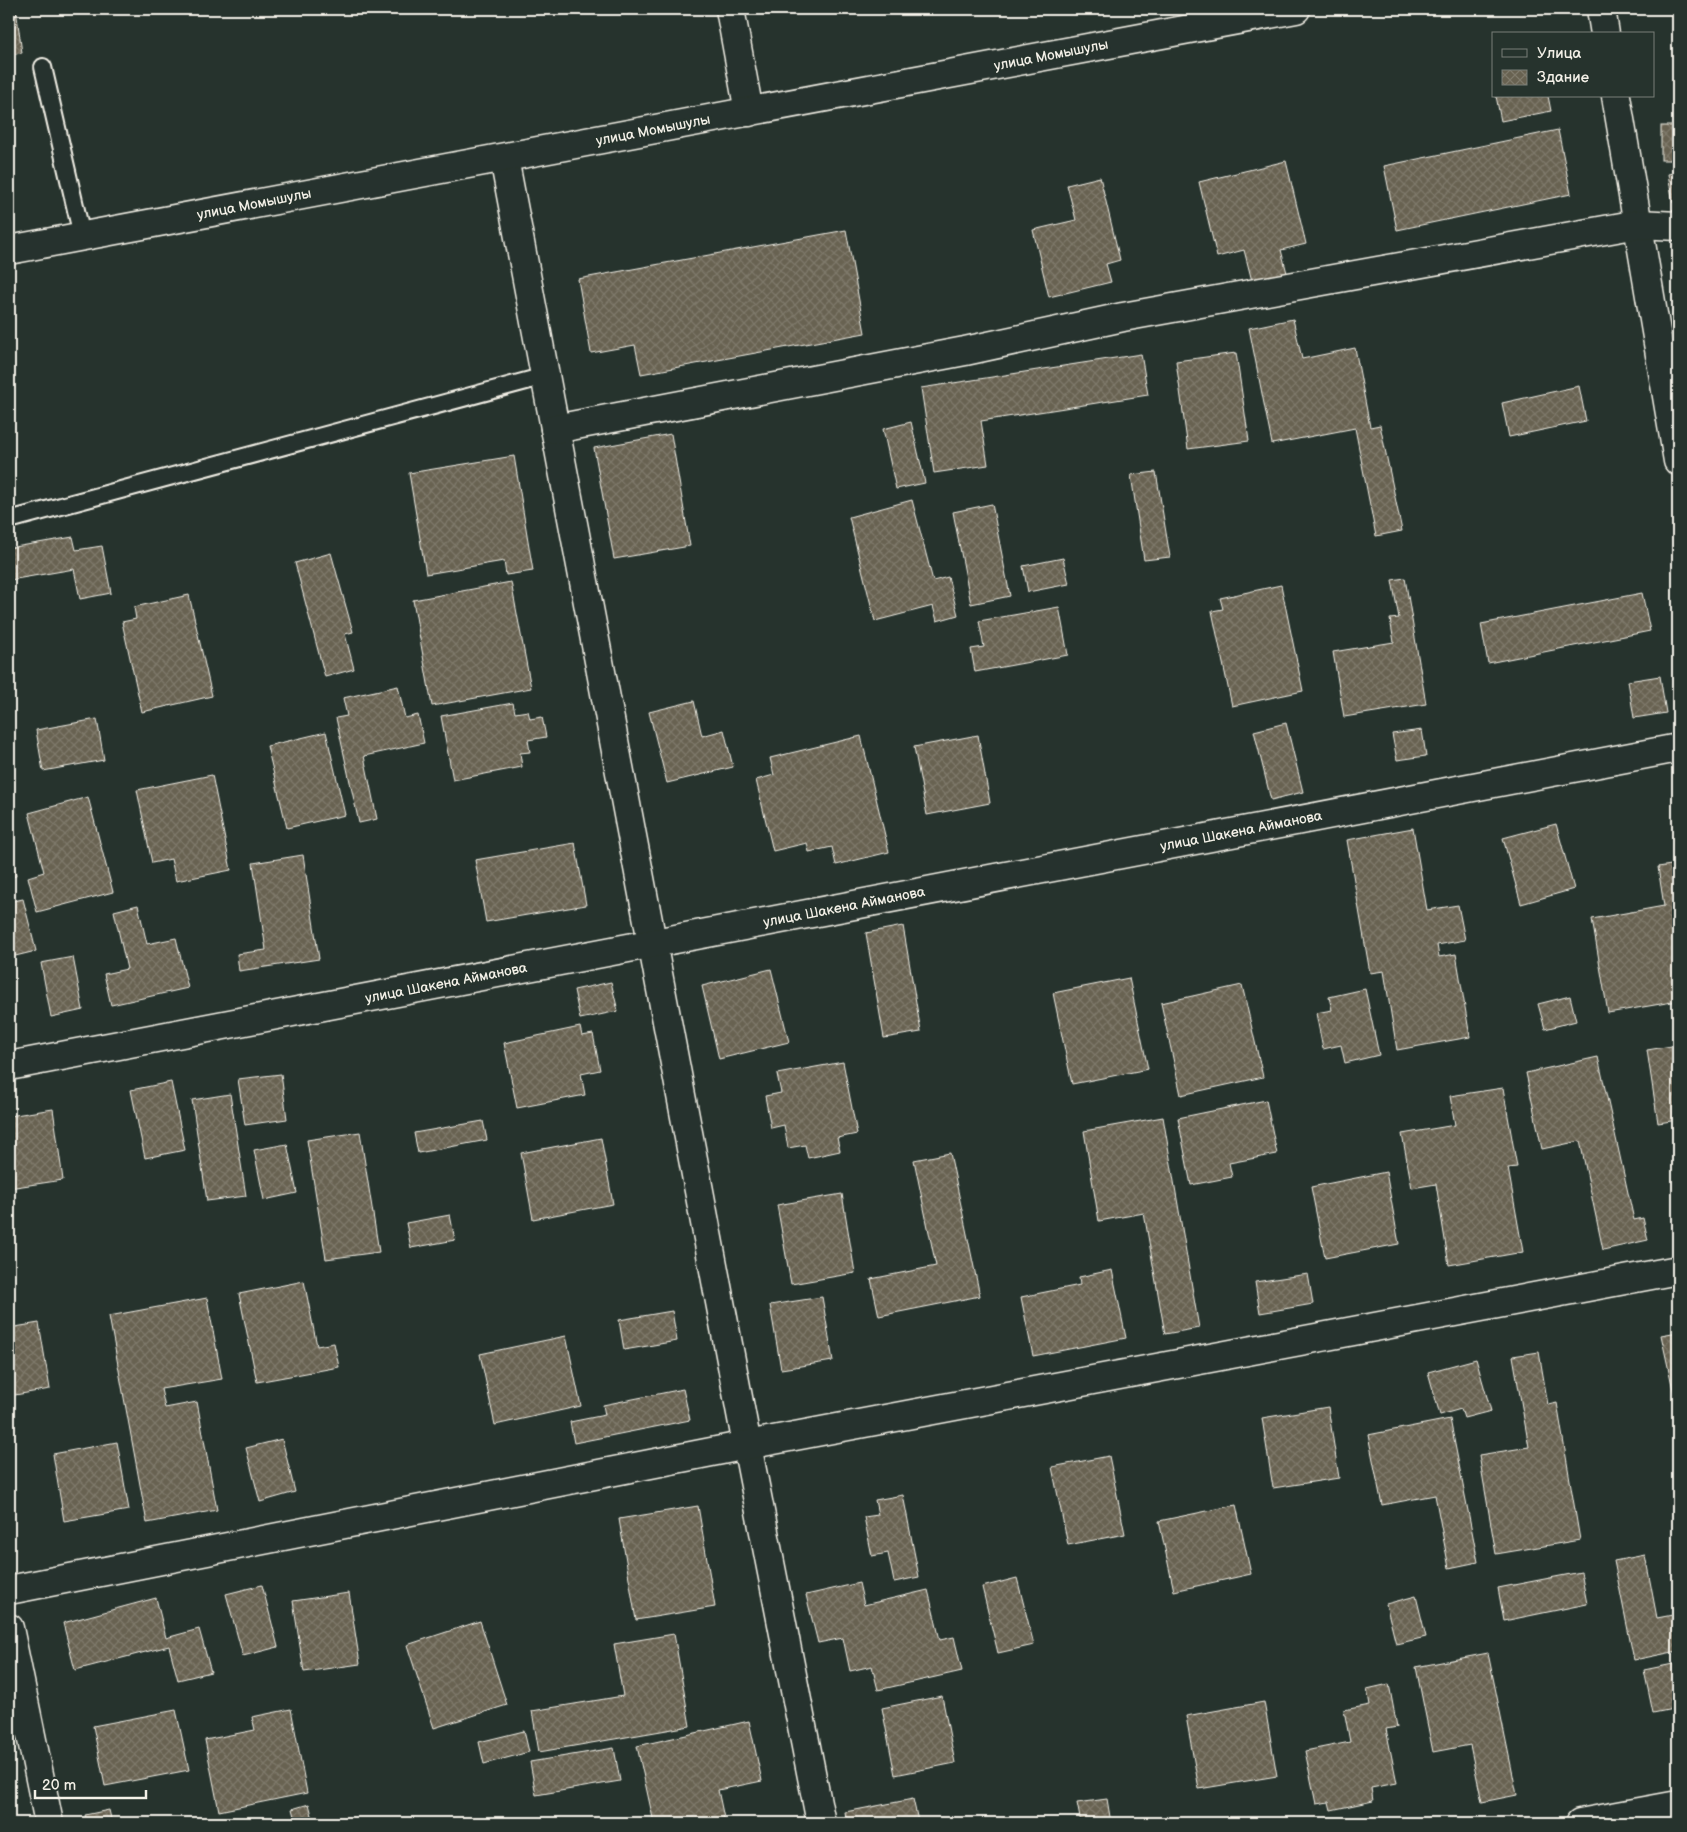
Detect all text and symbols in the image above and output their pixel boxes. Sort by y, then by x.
legend [1492,32,1654,98]
street label: улица Момышулы [992,36,1110,74]
text: Улица [1537,44,1582,63]
text: Здание [1537,68,1589,87]
street label: улица Момышулы [594,111,712,149]
street label: улица Момышулы [195,185,313,223]
street label: улица Шакена Айманова [1159,807,1324,855]
street label: улица Шакена Айманова [762,883,927,931]
street label: улица Шакена Айманова [364,959,529,1007]
scale bar [35,1767,146,1799]
text: 20 m [42,1776,76,1795]

